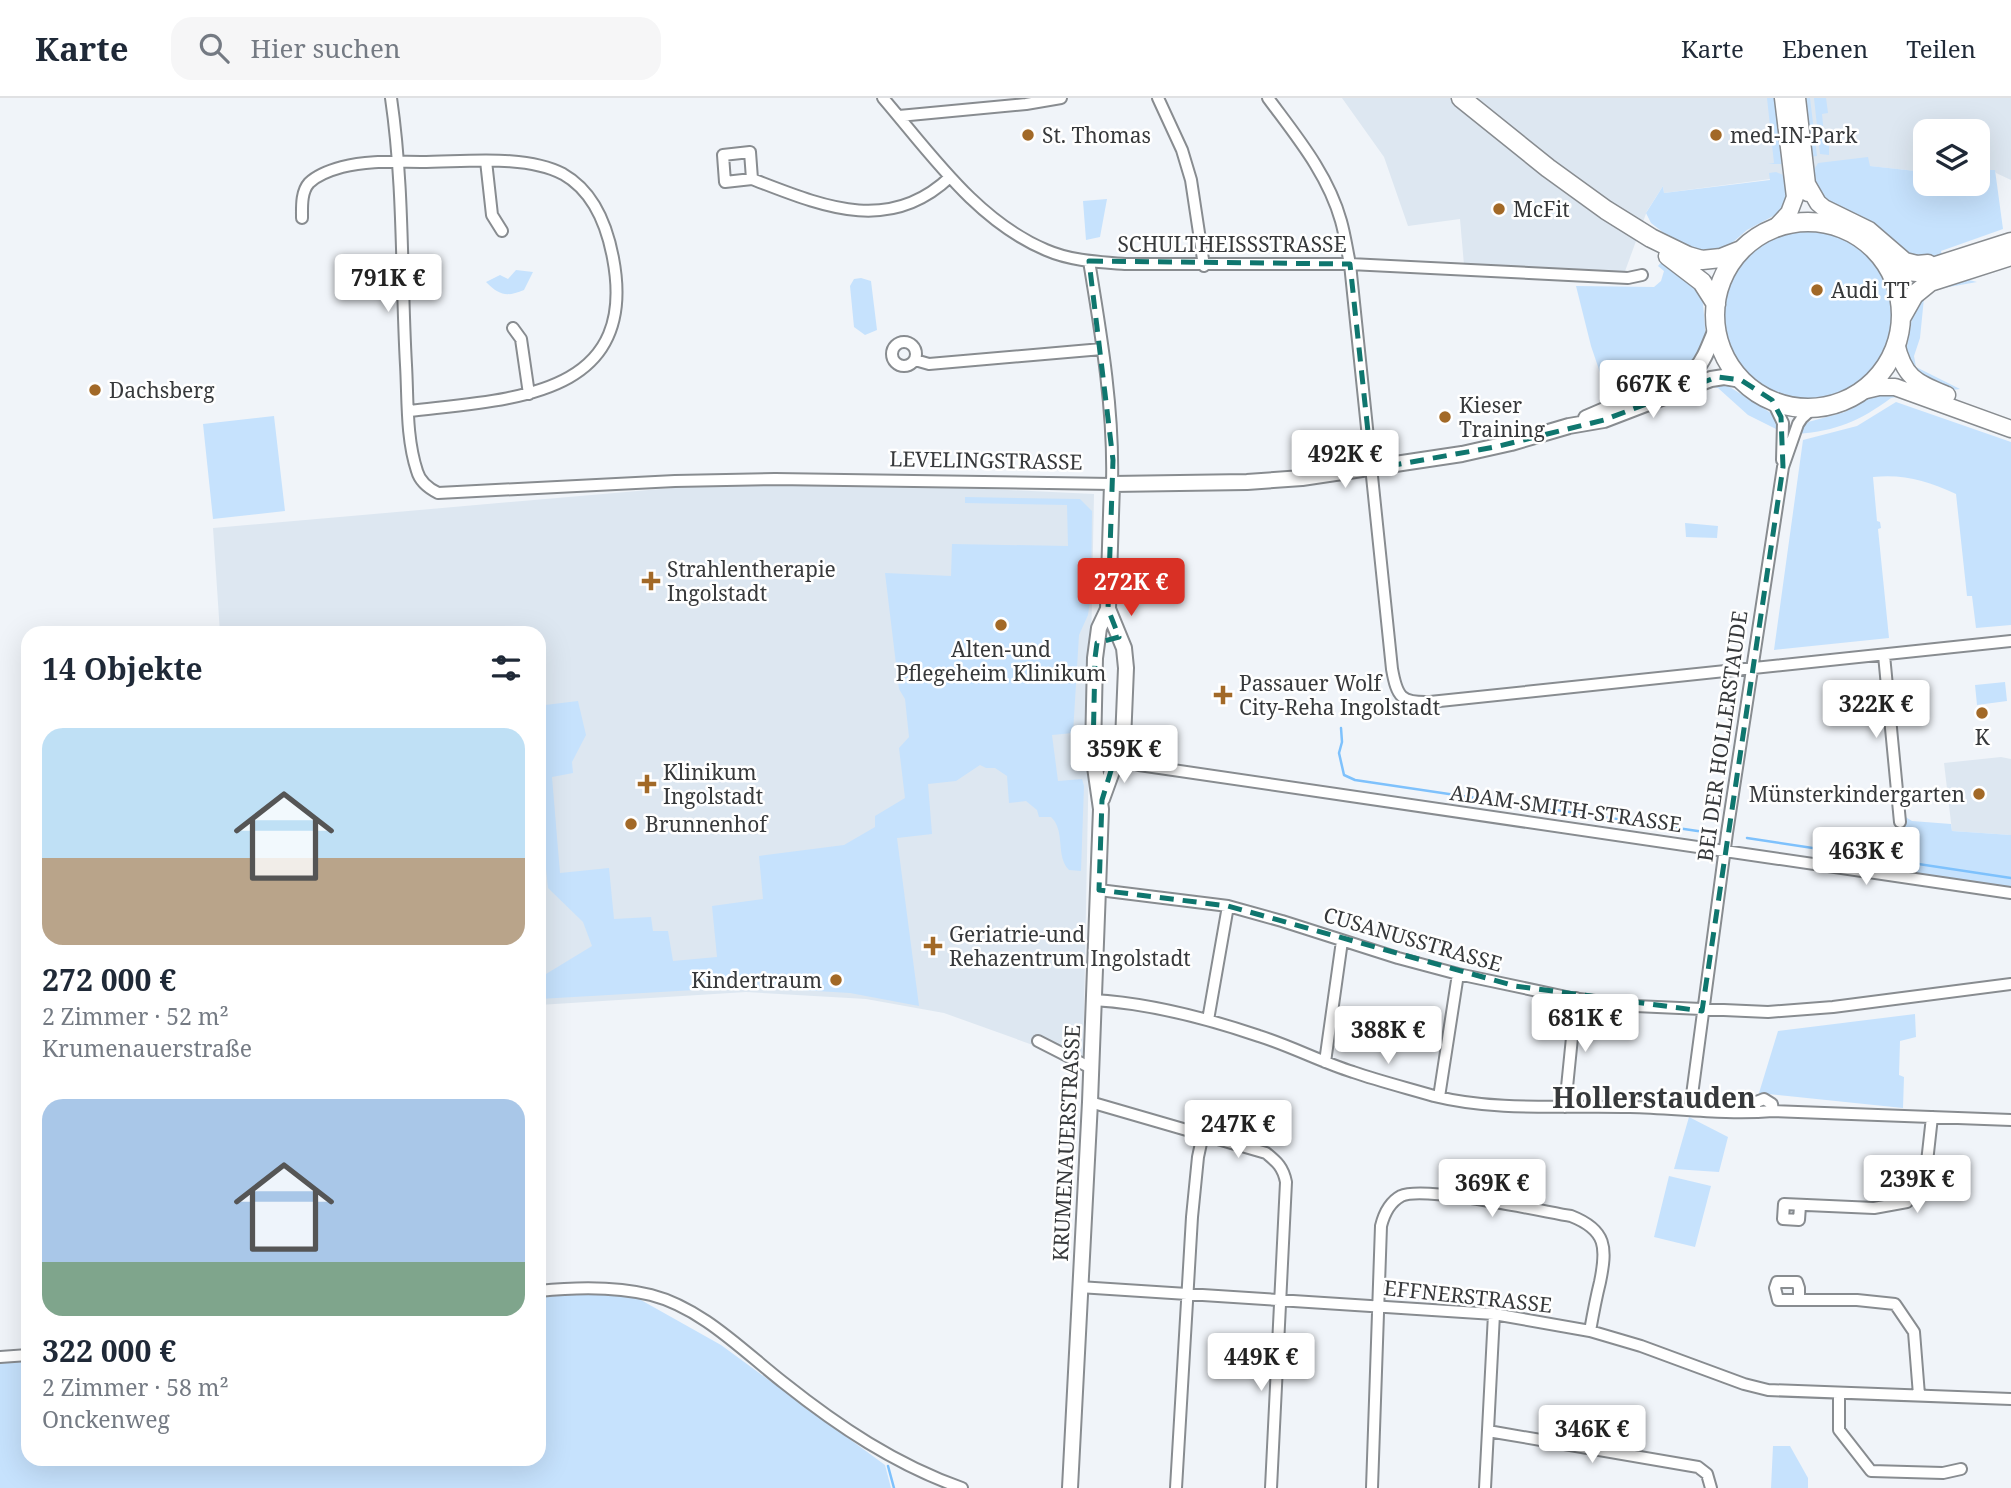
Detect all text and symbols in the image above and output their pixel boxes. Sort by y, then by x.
search box [171,17,661,80]
text: Karte [35,26,129,71]
icon: search [195,29,233,67]
text: Hier suchen [251,30,401,66]
text: Karte [1681,32,1744,65]
text: Ebenen [1782,32,1868,65]
text: Teilen [1906,32,1976,65]
map controls [1913,119,1990,196]
button: layers [1913,119,1990,196]
place label: St. Thomas [1042,121,1151,149]
place label: med-IN-Park [1730,121,1858,149]
marker: St. Thomas [1020,127,1036,143]
marker: med-IN-Park [1708,127,1724,143]
place label: McFit [1513,195,1570,223]
marker: McFit [1491,201,1507,217]
street label: SCHULTHEISSSTRASSE [1117,230,1347,258]
pin: 791K € [331,254,445,314]
text: 791K € [351,261,425,293]
place label: Audi TT [1831,276,1910,304]
marker: Audi TT [1809,282,1825,298]
pin: 667K € [1596,360,1710,420]
text: 667K € [1616,367,1690,399]
place label: Dachsberg [109,376,215,404]
marker: Dachsberg [87,382,103,398]
place label: Kieser Training [1459,391,1546,443]
marker: Kieser Training [1437,409,1453,425]
pin: 492K € [1288,430,1402,490]
text: 492K € [1308,437,1382,469]
street label: LEVELINGSTRASSE [889,444,1083,476]
place label: Strahlentherapie Ingolstadt [667,555,836,607]
pin: 272K € [1074,559,1188,618]
text: 272K € [1094,565,1168,597]
marker: Strahlentherapie Ingolstadt [641,571,661,591]
street label: BEI DER HOLLERSTAUDE [1691,609,1753,863]
marker: Alten-und Pflegeheim Klinikum [993,617,1009,633]
place label: Alten-und Pflegeheim Klinikum [896,635,1106,687]
text: 14 Objekte [42,648,203,689]
icon: filters [487,649,525,687]
place label: Passauer Wolf City-Reha Ingolstadt [1239,669,1440,721]
pin: 322K € [1819,680,1933,740]
marker: Passauer Wolf City-Reha Ingolstadt [1213,685,1233,705]
text: 322K € [1839,687,1913,719]
marker: K [1974,705,1990,721]
place label: K [1975,723,1990,751]
pin: 359K € [1067,726,1181,785]
text: 359K € [1087,732,1161,764]
place label: Klinikum Ingolstadt [663,758,763,810]
icon: home [221,773,347,899]
marker: Klinikum Ingolstadt [637,774,657,794]
street label: ADAM-SMITH-STRASSE [1448,778,1684,838]
place label: Münsterkindergarten [1749,780,1965,808]
marker: Münsterkindergarten [1971,786,1987,802]
place label: Brunnenhof [645,810,769,838]
marker: Brunnenhof [623,816,639,832]
pin: 463K € [1809,828,1923,887]
text: 463K € [1829,834,1903,866]
street label: CUSANUSSTRASSE [1320,900,1506,978]
place label: Geriatrie-und Rehazentrum Ingolstadt [949,920,1191,972]
marker: Geriatrie-und Rehazentrum Ingolstadt [923,936,943,956]
text: 272 000 € [42,959,176,1000]
place label: Kindertraum [691,966,822,994]
marker: Kindertraum [828,972,844,988]
pin: 681K € [1528,995,1642,1054]
text: 2 Zimmer · 52 m² [42,1000,229,1032]
text: 681K € [1548,1001,1622,1033]
pin: 388K € [1331,1006,1445,1066]
text: 388K € [1351,1013,1425,1045]
street label: KRUMENAUERSTRASSE [1046,1024,1086,1262]
text: Krumenauerstraße [42,1032,252,1064]
district label: Hollerstauden [1552,1078,1756,1116]
pin: 247K € [1181,1100,1295,1160]
text: 247K € [1201,1107,1275,1139]
icon: home [221,1144,347,1270]
pin: 239K € [1860,1156,1974,1215]
pin: 369K € [1435,1160,1549,1219]
text: 239K € [1880,1162,1954,1194]
text: 369K € [1455,1166,1529,1198]
street label: EFFNERSTRASSE [1382,1273,1554,1319]
text: 322 000 € [42,1330,176,1371]
pin: 449K € [1204,1334,1318,1393]
text: 449K € [1224,1340,1298,1372]
text: 2 Zimmer · 58 m² [42,1371,229,1403]
text: Onckenweg [42,1403,170,1435]
pin: 346K € [1535,1406,1649,1465]
text: 346K € [1555,1412,1629,1444]

